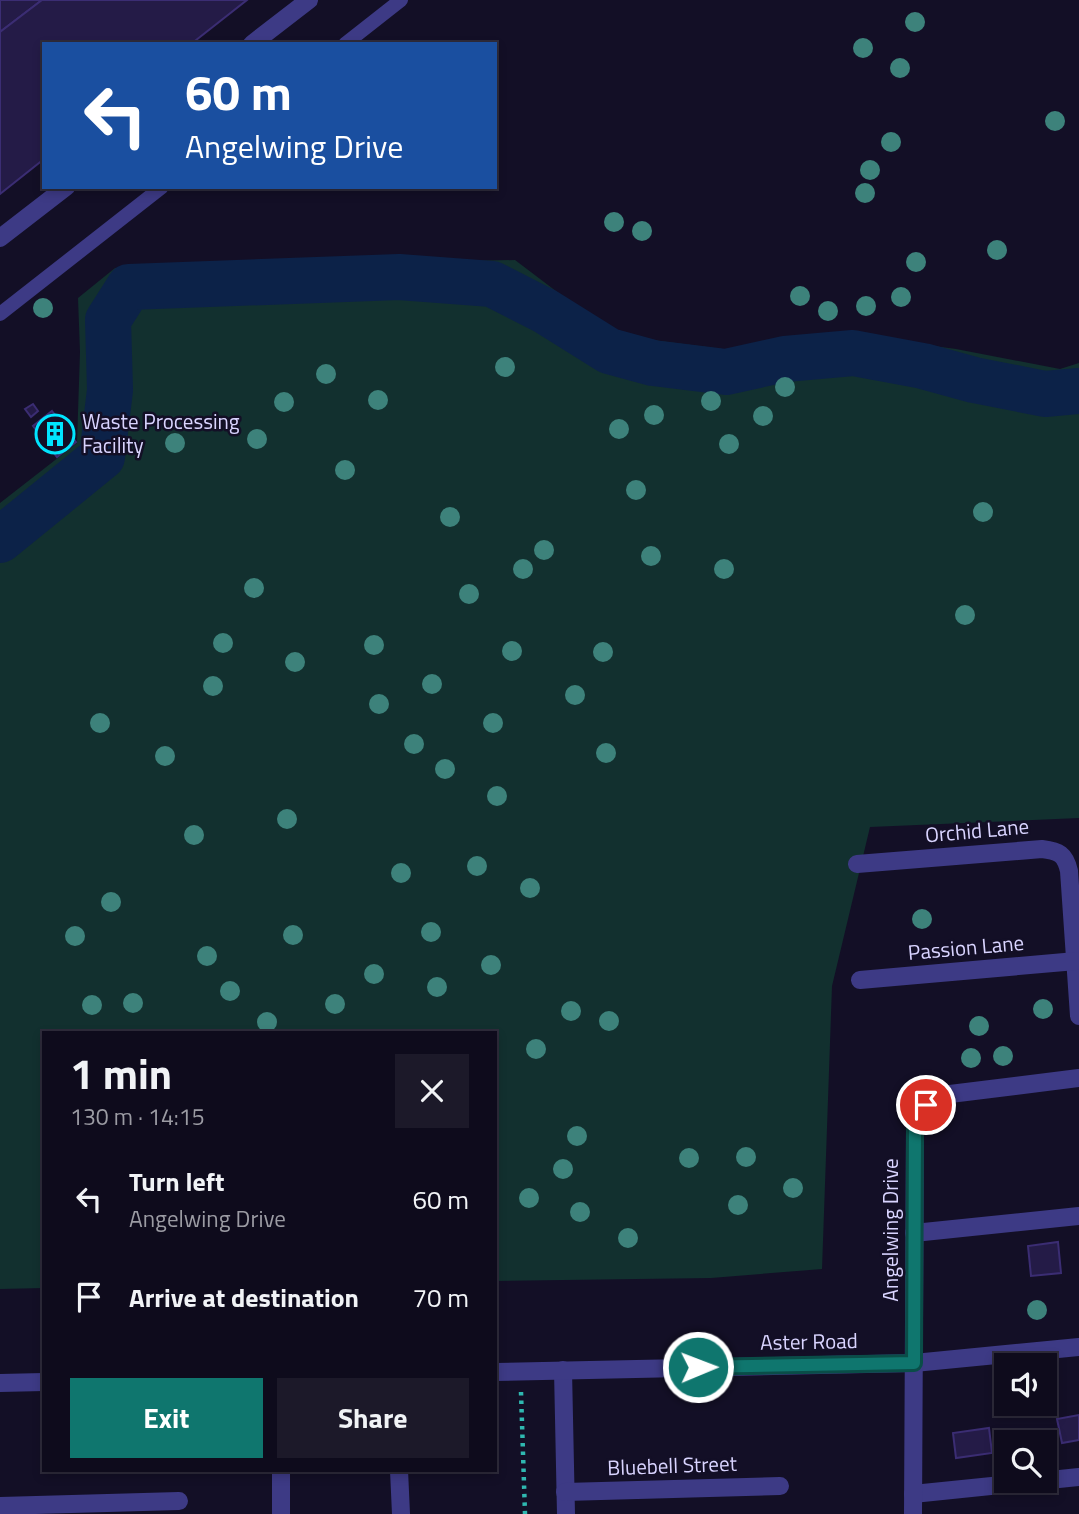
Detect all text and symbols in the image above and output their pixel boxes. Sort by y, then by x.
text: 60 m [185,54,292,129]
icon: left [70,70,161,161]
text: Angelwing Drive [185,122,403,170]
place label: Waste Processing Facility [82,405,240,461]
building icon: Waste Processing Facility [34,413,76,455]
street label: Orchid Lane [924,810,1030,850]
street label: Passion Lane [907,926,1025,968]
text: 1 min [70,1041,172,1105]
button: close [395,1054,469,1128]
pin [896,1075,956,1135]
icon: arrive [907,1086,945,1124]
text: 130 m · 14:15 [70,1099,205,1134]
street label: Angelwing Drive [874,1158,906,1302]
text: Turn left [129,1162,224,1201]
icon: left [70,1180,108,1218]
text: 60 m [412,1180,469,1219]
text: Angelwing Drive [129,1201,286,1236]
icon: arrive [70,1278,108,1316]
text: Arrive at destination [129,1278,359,1317]
text: 70 m [412,1278,469,1317]
street label: Aster Road [760,1324,858,1358]
position arrow [661,1330,735,1404]
map controls [994,1353,1057,1493]
button: sound [994,1353,1057,1416]
button: Exit [70,1378,263,1458]
button: Share [277,1378,469,1458]
button: search [994,1430,1057,1493]
street label: Bluebell Street [607,1447,738,1483]

